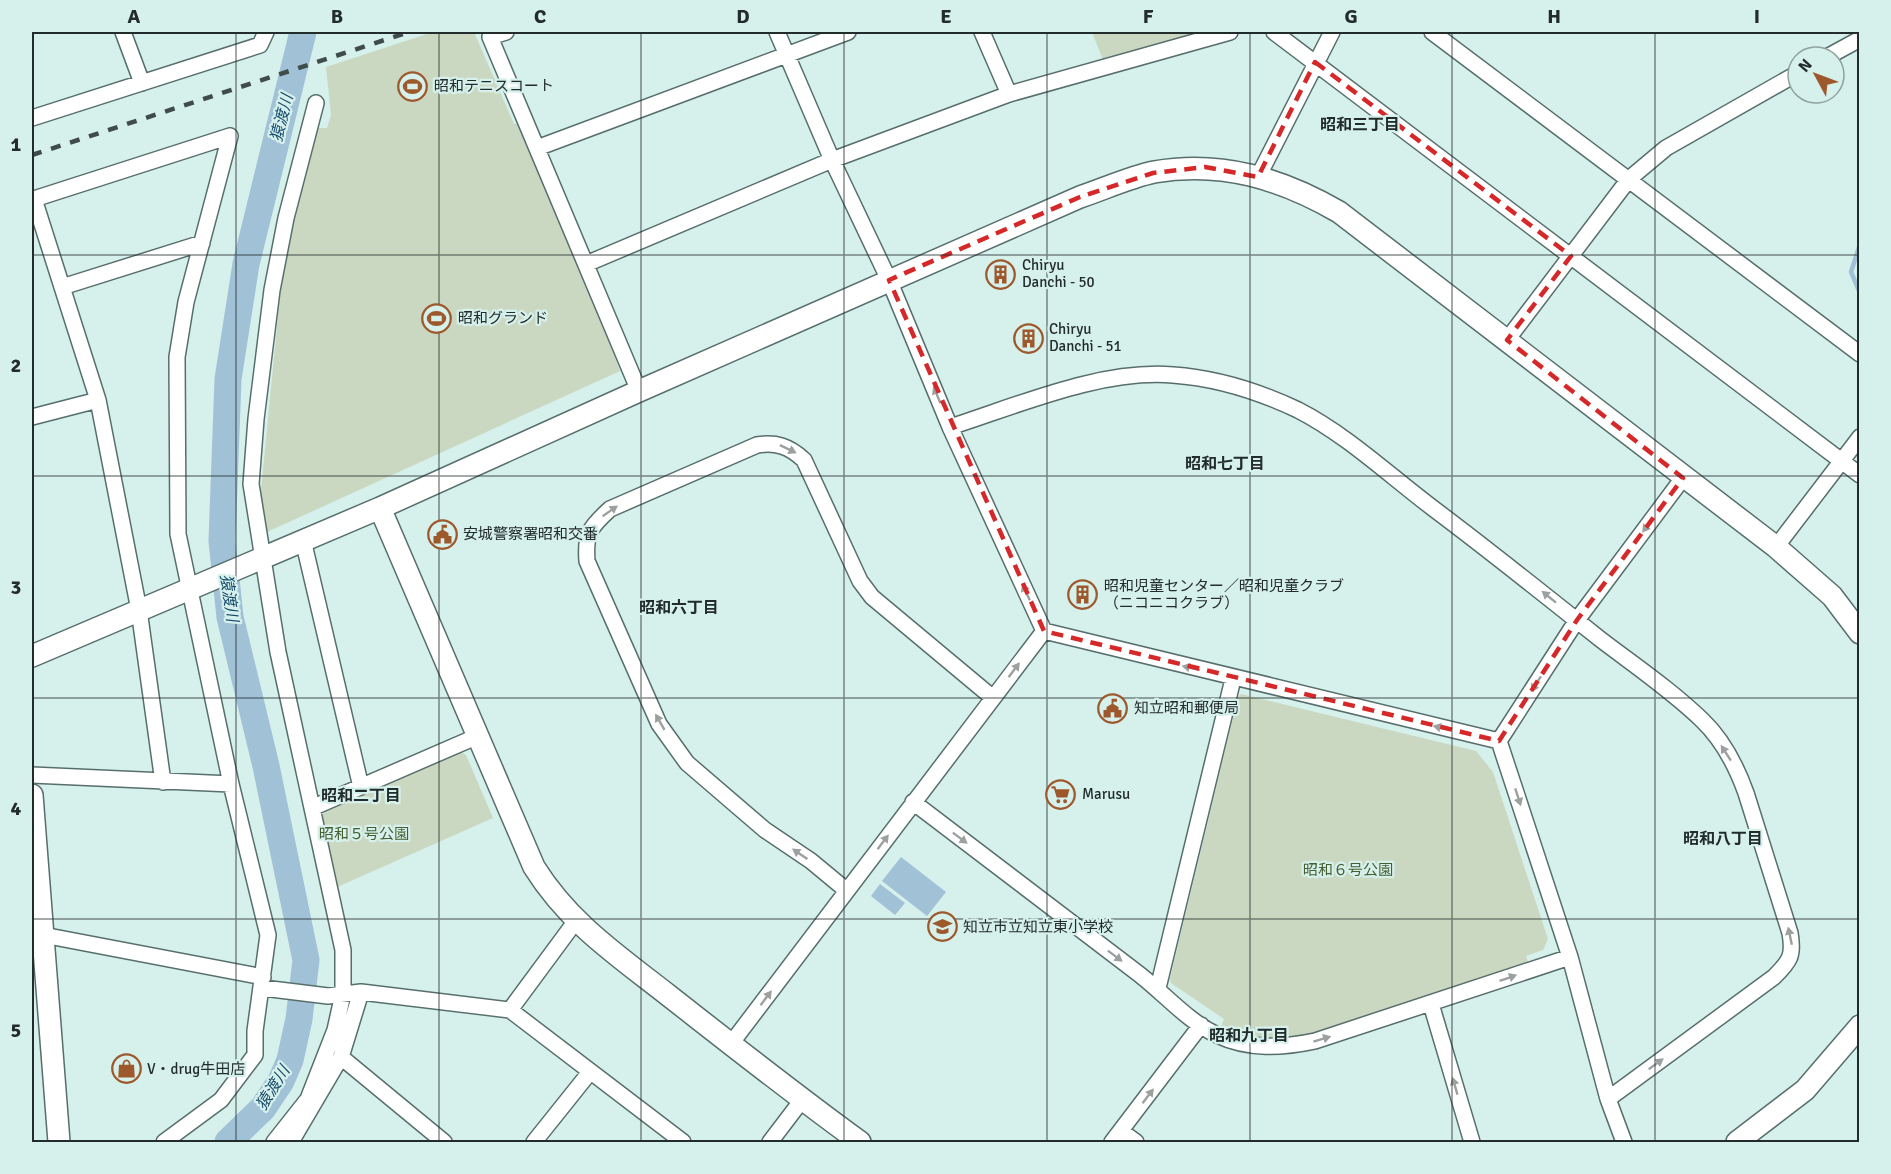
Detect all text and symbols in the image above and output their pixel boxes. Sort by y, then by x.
text: A [128,4,141,29]
text: B [331,4,343,29]
text: C [534,4,546,29]
text: D [736,4,750,29]
text: E [940,4,952,29]
text: F [1143,4,1154,29]
text: G [1344,4,1358,29]
text: H [1547,4,1561,29]
text: I [1754,4,1760,29]
north arrow [1786,45,1846,105]
text: N [1794,55,1817,77]
sports icon: 昭和テニスコート [397,70,429,102]
place label: 昭和テニスコート [434,77,554,95]
water label: 猿渡川 [266,90,298,144]
district label: 昭和三丁目 [1320,115,1400,135]
text: 1 [11,132,22,157]
place label: Chiryu Danchi - 50 [1022,256,1095,291]
building icon: Chiryu Danchi - 50 [985,258,1017,290]
sports icon: 昭和グランド [421,302,453,334]
place label: 昭和グランド [458,309,548,327]
place label: Chiryu Danchi - 51 [1049,320,1122,355]
building icon: Chiryu Danchi - 51 [1012,322,1044,354]
text: 2 [11,353,21,378]
one-way arrow [932,386,941,404]
one-way arrow [779,444,797,454]
district label: 昭和七丁目 [1185,454,1265,474]
one-way arrow [601,505,617,517]
one-way arrow [1642,517,1654,533]
public building icon: 安城警察署昭和交番 [426,518,458,550]
place label: 安城警察署昭和交番 [463,525,598,543]
water label: 猿渡川 [216,573,243,625]
text: 3 [11,575,21,600]
place label: 昭和児童センター／昭和児童クラブ （ニコニコクラブ） [1104,577,1344,612]
building icon: 昭和児童センター／昭和児童クラブ （ニコニコクラブ） [1067,579,1099,611]
one-way arrow [1021,583,1030,600]
one-way arrow [1541,591,1557,604]
district label: 昭和六丁目 [639,598,719,618]
one-way arrow [1007,663,1019,678]
one-way arrow [1182,663,1200,672]
one-way arrow [1530,676,1541,692]
public building icon: 知立昭和郵便局 [1097,692,1129,724]
place label: 知立昭和郵便局 [1134,699,1239,717]
one-way arrow [654,714,665,730]
one-way arrow [1433,722,1451,732]
one-way arrow [1721,745,1732,761]
supermarket icon: Marusu [1045,778,1077,810]
place label: Marusu [1082,785,1130,803]
district label: 昭和二丁目 [321,786,401,806]
one-way arrow [1514,788,1523,806]
text: 4 [11,796,22,821]
park label: 昭和５号公園 [319,825,409,843]
district label: 昭和八丁目 [1683,829,1763,849]
one-way arrow [952,832,968,844]
one-way arrow [877,835,889,851]
one-way arrow [793,848,809,860]
park label: 昭和６号公園 [1303,861,1393,879]
school or university icon: 知立市立知立東小学校 [926,911,958,943]
place label: 知立市立知立東小学校 [963,918,1113,936]
one-way arrow [1785,926,1794,945]
one-way arrow [1108,949,1123,961]
one-way arrow [1499,973,1517,983]
one-way arrow [759,990,771,1005]
text: 5 [11,1018,21,1043]
district label: 昭和九丁目 [1209,1026,1289,1046]
one-way arrow [1313,1034,1331,1043]
shop icon: V・drug牛田店 [110,1053,142,1085]
one-way arrow [1647,1058,1663,1070]
place label: V・drug牛田店 [147,1060,245,1078]
water label: 猿渡川 [252,1061,295,1114]
one-way arrow [1450,1077,1459,1095]
one-way arrow [1141,1088,1153,1103]

